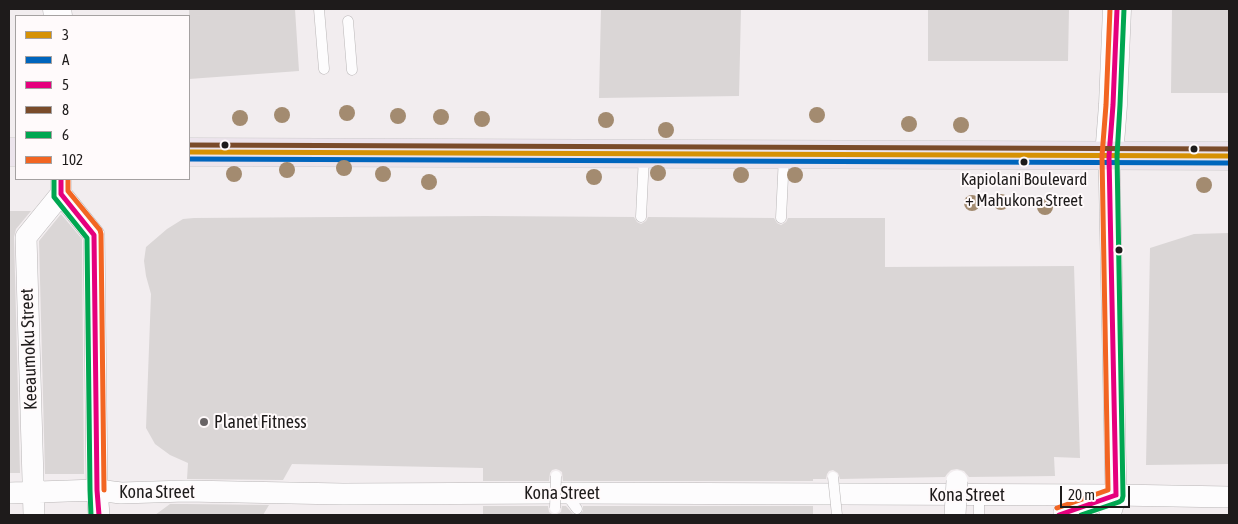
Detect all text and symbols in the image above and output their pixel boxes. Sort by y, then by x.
legend [15,15,190,180]
text: 3 [62,26,69,43]
text: A [62,51,69,68]
text: 5 [62,76,69,93]
text: 8 [62,101,69,118]
text: 6 [62,126,69,143]
unlabelled marker [220,140,230,150]
unlabelled marker [1189,144,1199,154]
text: 102 [62,151,83,168]
marker: Kapiolani Boulevard + Mahukona Street [1019,157,1029,167]
place label: Kapiolani Boulevard + Mahukona Street [961,170,1087,210]
unlabelled marker [1114,245,1124,255]
street label: Keeaumoku Street [16,288,42,410]
place label: Planet Fitness [214,411,307,433]
marker: Planet Fitness [198,416,210,428]
scale bar [1063,476,1133,508]
street label: Kona Street [119,481,195,503]
street label: Kona Street [524,482,600,504]
street label: Kona Street [929,484,1005,506]
text: 20 m [1068,486,1095,503]

